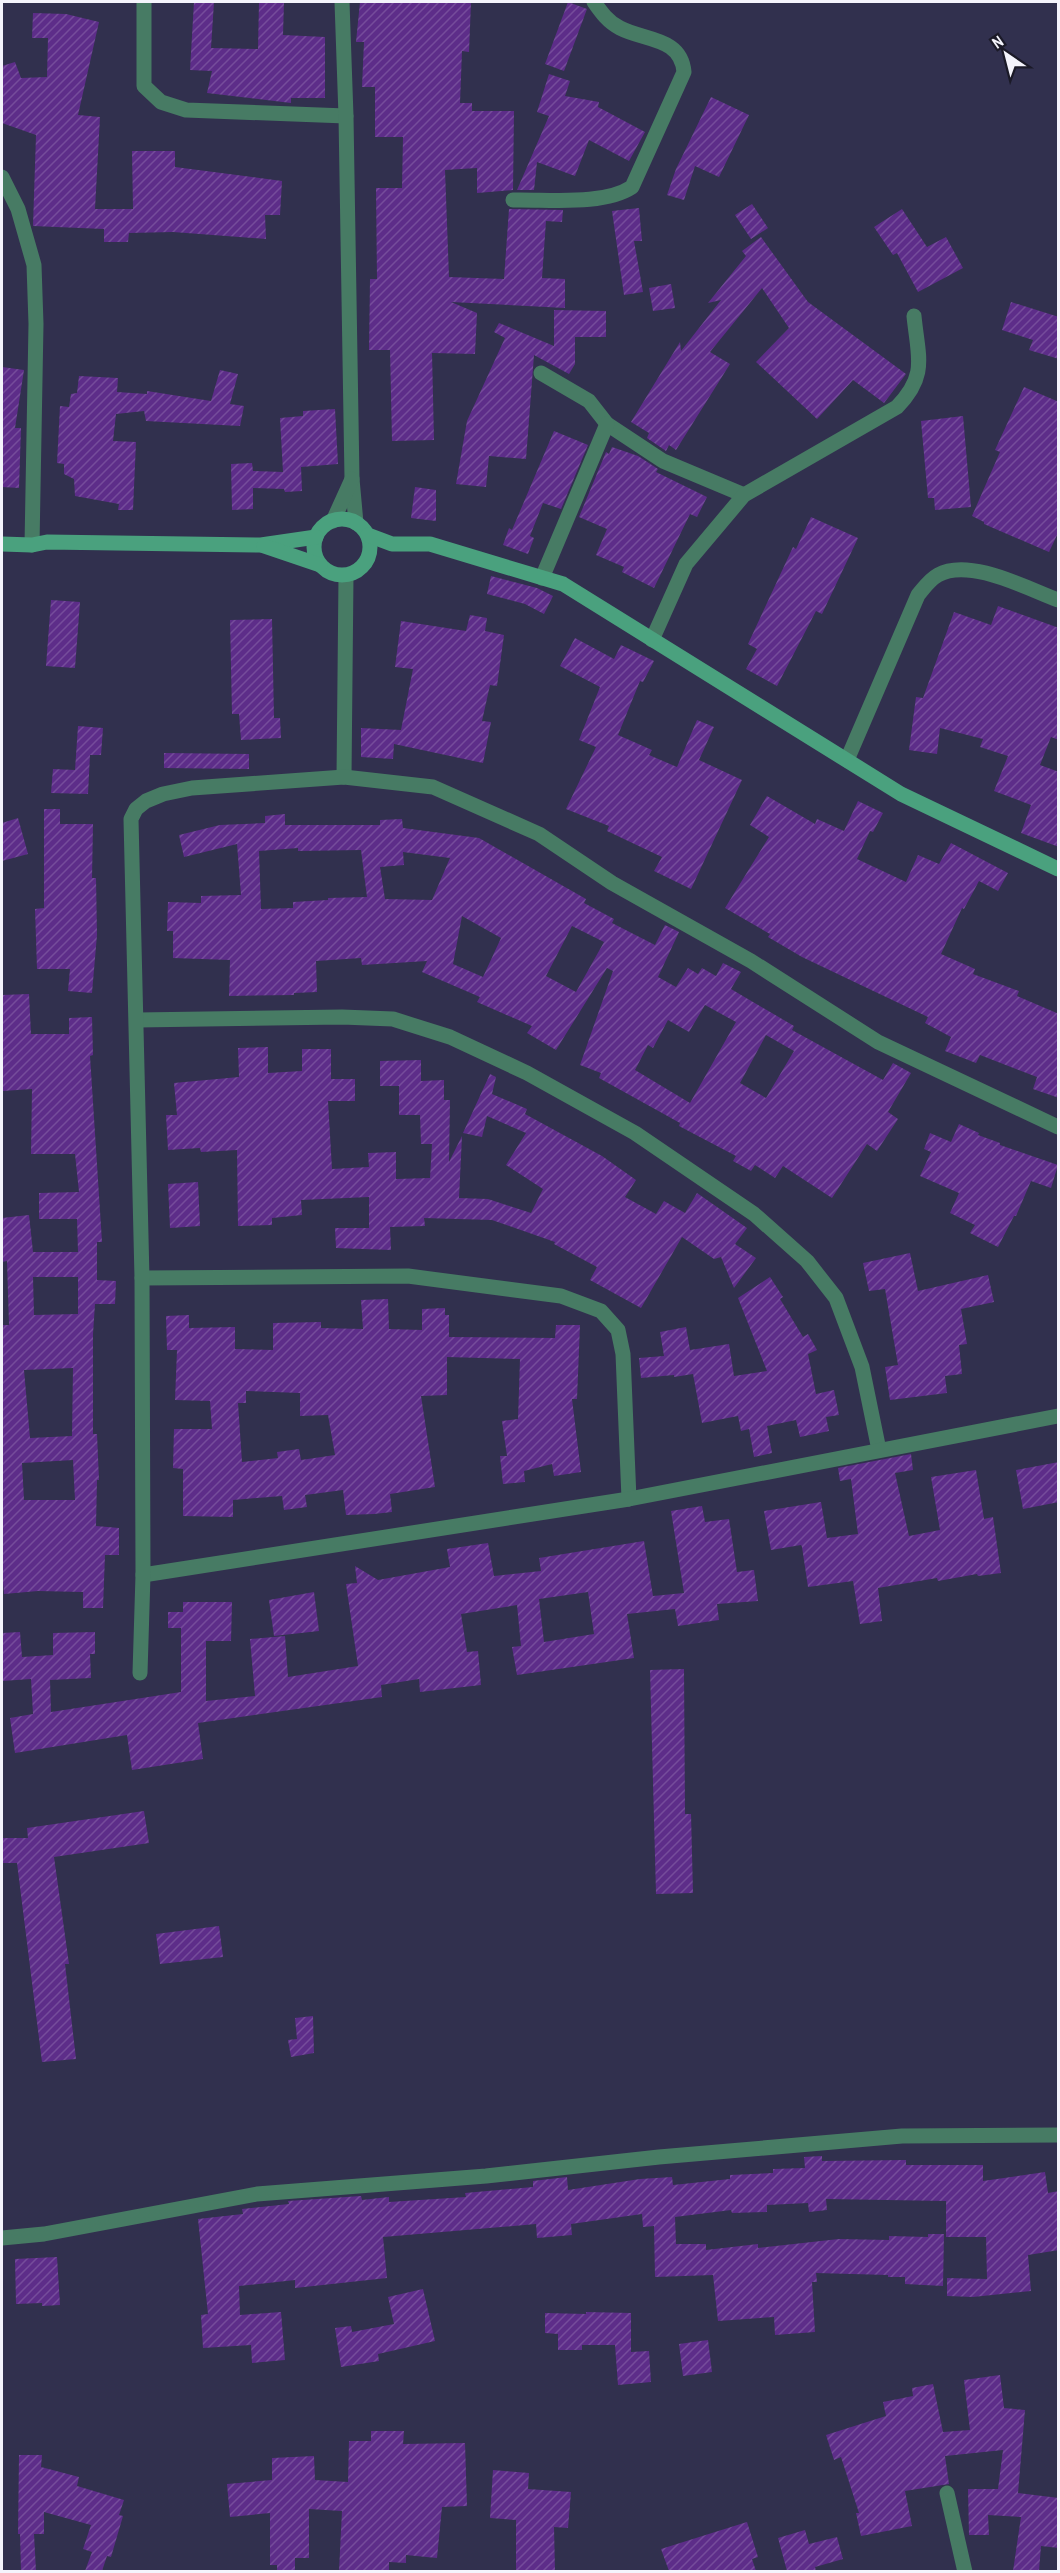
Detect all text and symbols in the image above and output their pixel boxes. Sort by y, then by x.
north arrow [976,24,1036,84]
text: N [987,30,1008,53]

